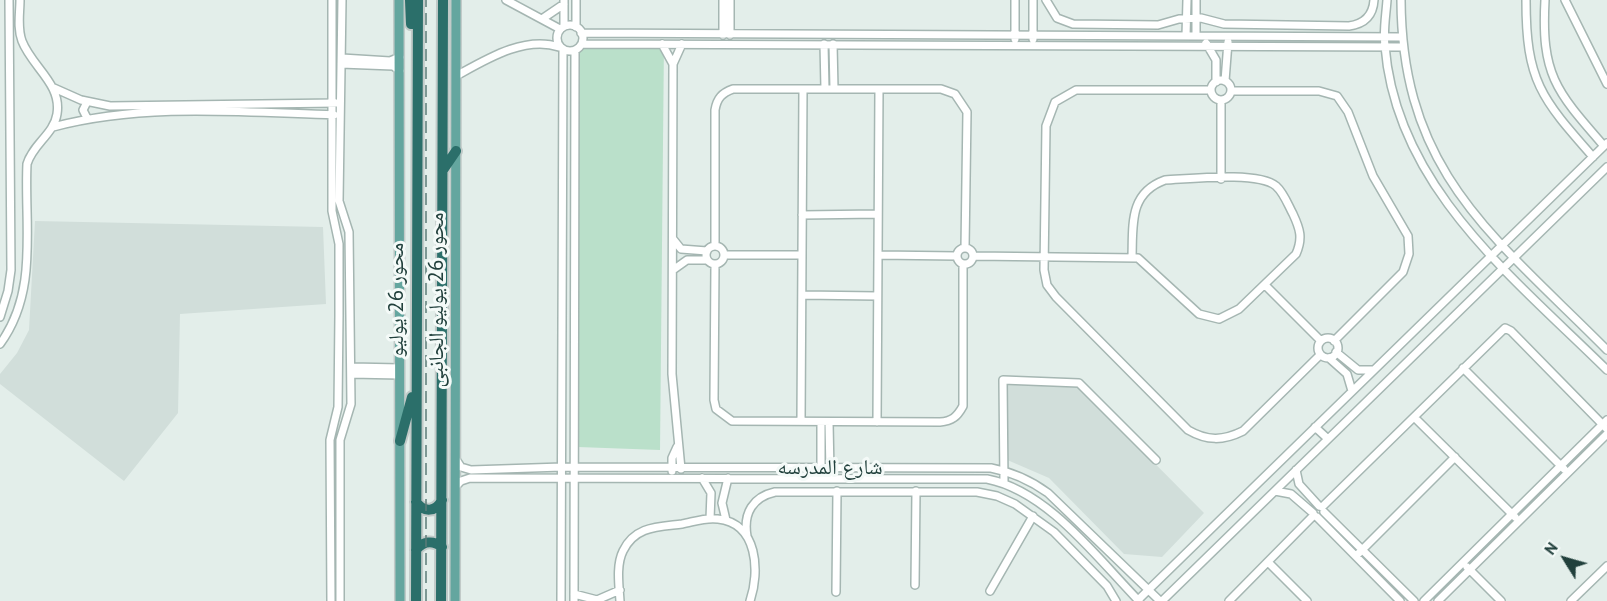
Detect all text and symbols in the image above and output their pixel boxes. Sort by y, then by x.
street label: محور 26 يوليو الجانبى [424,212,450,388]
street label: محور 26 يوليو [384,243,410,357]
street label: شارع المدرسه [777,455,883,481]
north arrow [1535,529,1595,589]
text: N [1539,538,1562,558]

